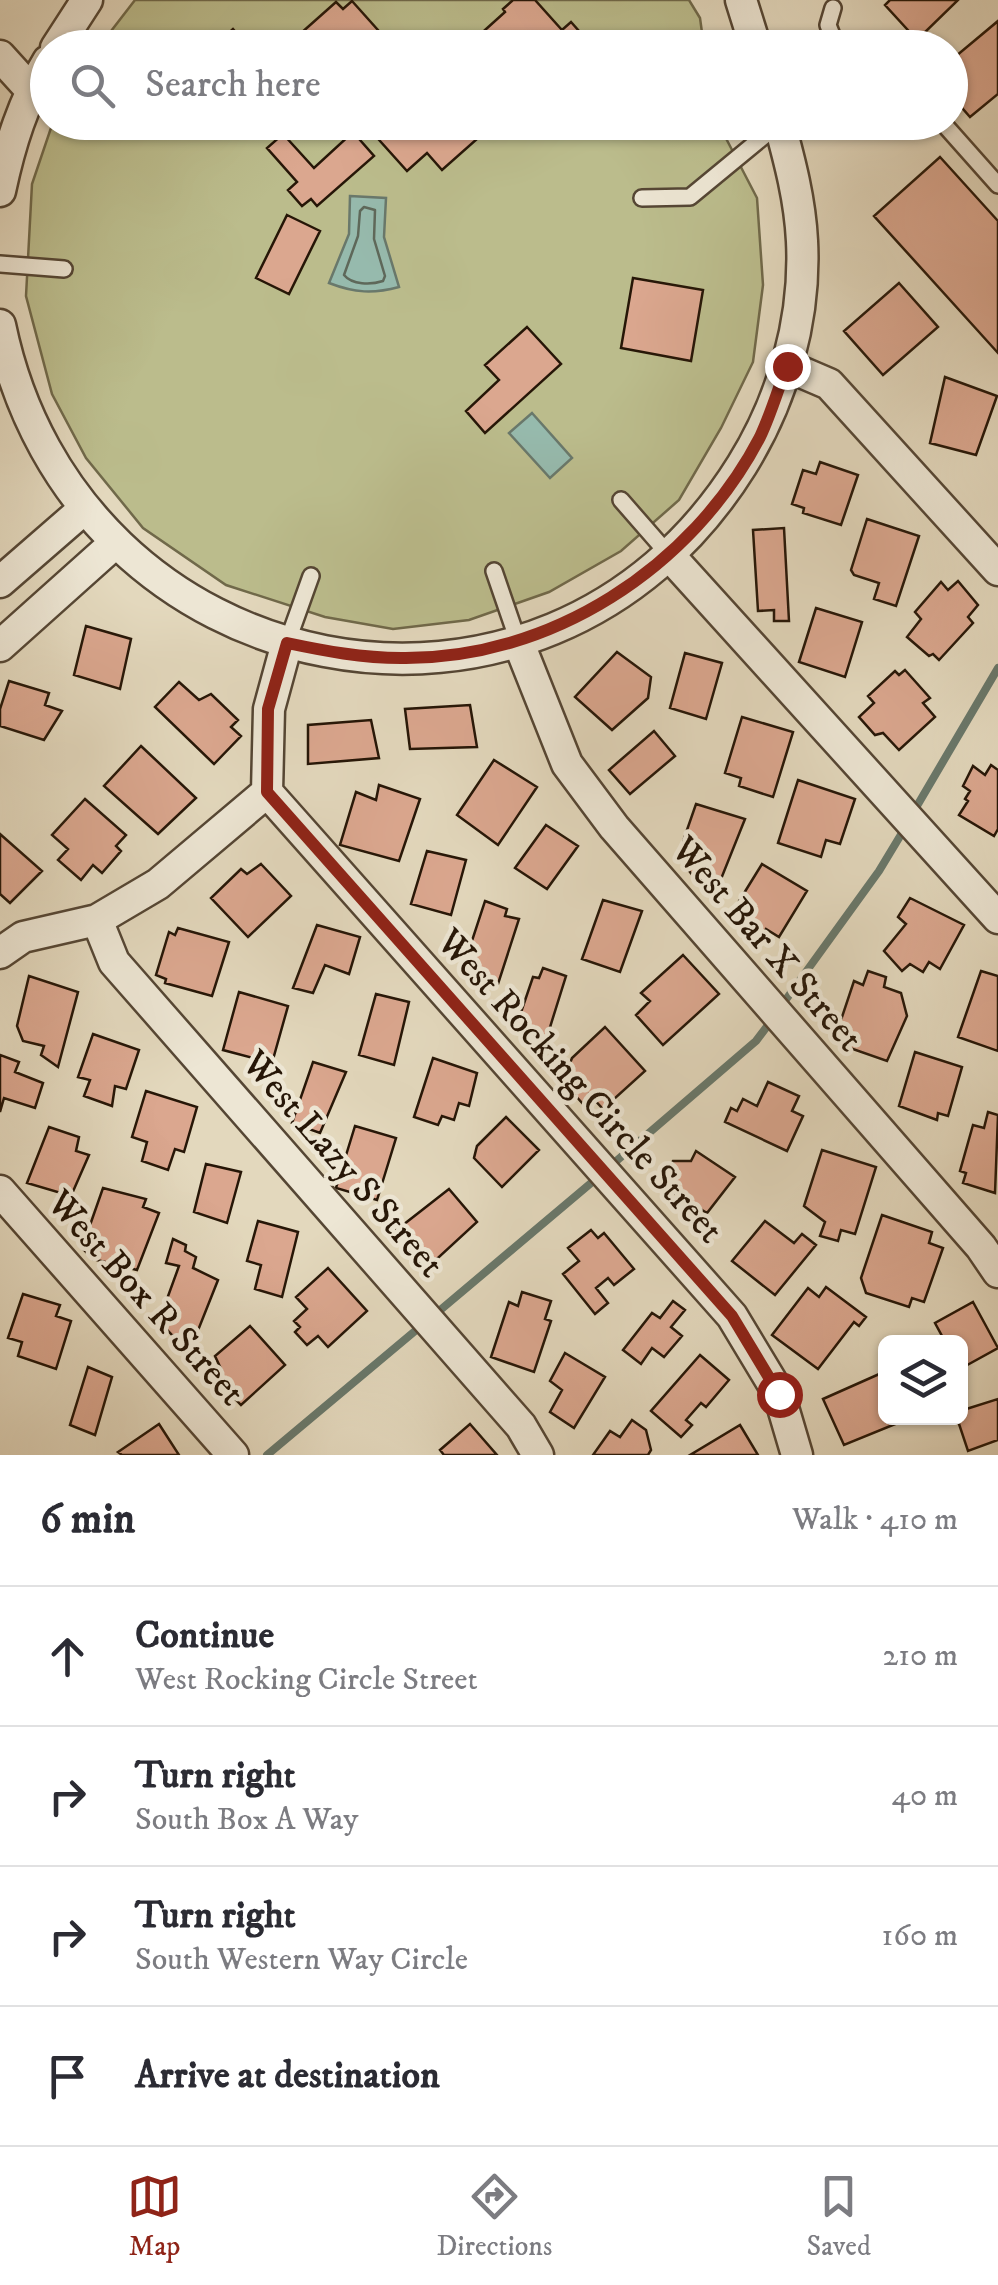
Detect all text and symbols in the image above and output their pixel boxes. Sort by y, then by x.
search box [30,30,968,140]
icon: search [65,58,120,113]
text: Search here [145,61,321,109]
route end [765,344,811,390]
street label: West Bar X Street [659,826,873,1062]
street label: West Rocking Circle Street [425,918,734,1254]
street label: West Lazy S Street [230,1040,454,1288]
street label: West Box R Street [35,1180,255,1416]
map controls [878,1335,968,1425]
button: layers [878,1335,968,1425]
route start [757,1372,803,1418]
text: 6 min [40,1494,135,1546]
text: Walk · 410 m [792,1500,958,1540]
text: Continue [135,1612,274,1660]
icon: ahead [40,1629,95,1684]
text: 210 m [883,1636,958,1676]
text: West Rocking Circle Street [135,1660,478,1700]
text: Turn right [135,1752,296,1800]
icon: right [40,1769,95,1824]
text: 40 m [891,1776,958,1816]
text: South Box A Way [135,1800,358,1840]
text: Turn right [135,1892,296,1940]
icon: right [40,1909,95,1964]
text: 160 m [882,1916,958,1956]
text: South Western Way Circle [135,1940,468,1980]
icon: arrive [40,2049,95,2104]
text: Arrive at destination [135,2052,440,2100]
tab: Map [127,2169,182,2264]
tab: Directions [436,2169,552,2264]
tab: Saved [807,2169,871,2264]

